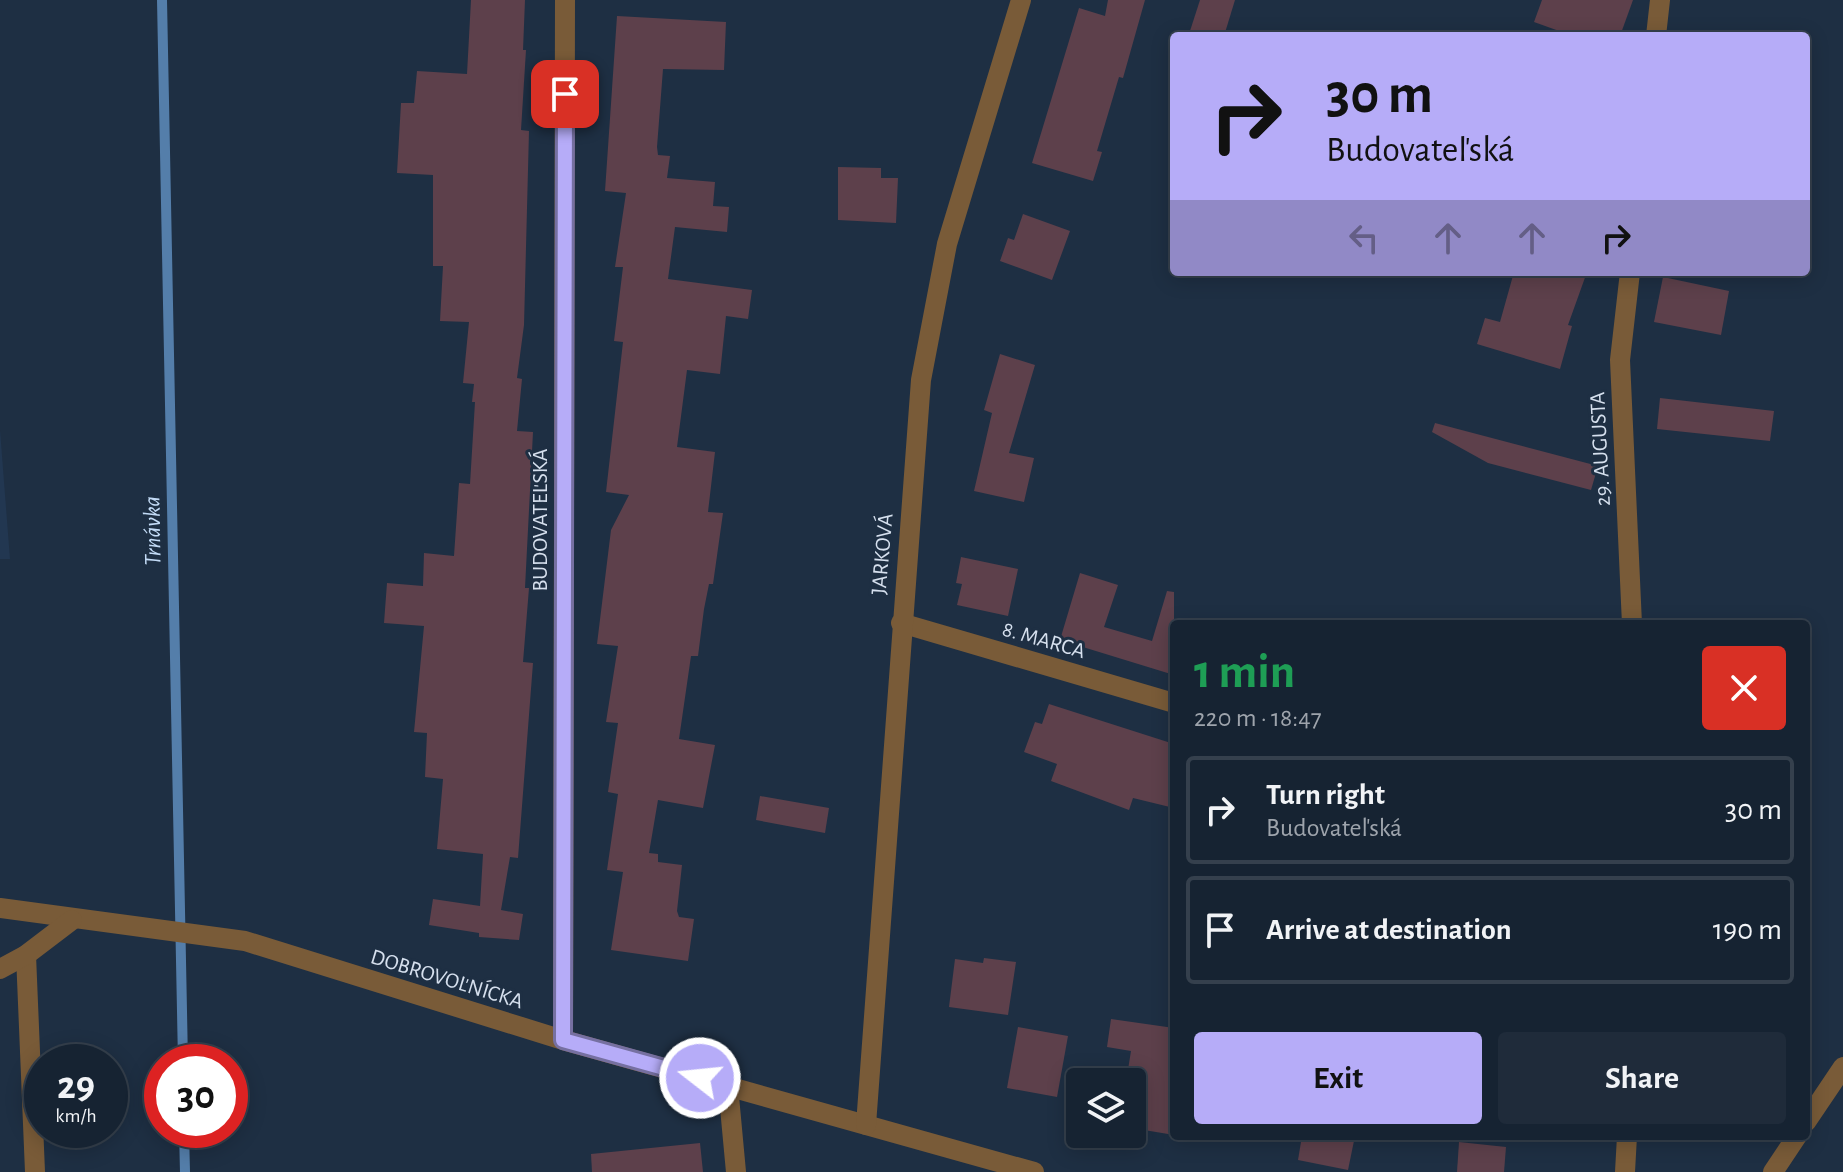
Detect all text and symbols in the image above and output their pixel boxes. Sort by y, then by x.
pin [531,60,599,128]
icon: right [1194,64,1298,168]
text: 30 m [1326,67,1433,123]
icon: arrive [543,72,587,116]
text: Budovateľská [1326,132,1515,168]
icon: left [1342,216,1386,260]
icon: ahead [1426,216,1470,260]
icon: ahead [1510,216,1554,260]
icon: right [1594,216,1638,260]
street label: 29. AUGUSTA [1586,391,1614,507]
street label: BUDOVATEĽSKÁ [528,448,551,592]
water label: Trnávka [140,496,166,566]
street label: JARKOVÁ [866,512,897,596]
street label: 8. MARCA [1000,618,1088,662]
button: close [1702,646,1786,730]
text: 1 min [1194,649,1295,697]
text: 220 m · 18:47 [1194,705,1322,731]
text: Turn right [1266,780,1385,810]
icon: right [1198,788,1242,832]
text: 30 m [1725,795,1782,825]
text: Budovateľská [1266,815,1402,841]
icon: arrive [1198,908,1242,952]
text: Arrive at destination [1266,915,1512,945]
text: 190 m [1713,915,1782,945]
street label: DOBROVOĽNÍCKA [368,944,526,1013]
button: Exit [1194,1032,1482,1124]
button: Share [1498,1032,1786,1124]
position arrow [658,1036,742,1120]
speed limit sign: 30 [144,1044,248,1148]
text: 29 [57,1066,95,1106]
map controls [1066,1068,1146,1148]
button: layers [1066,1068,1146,1148]
text: km/h [55,1106,97,1126]

